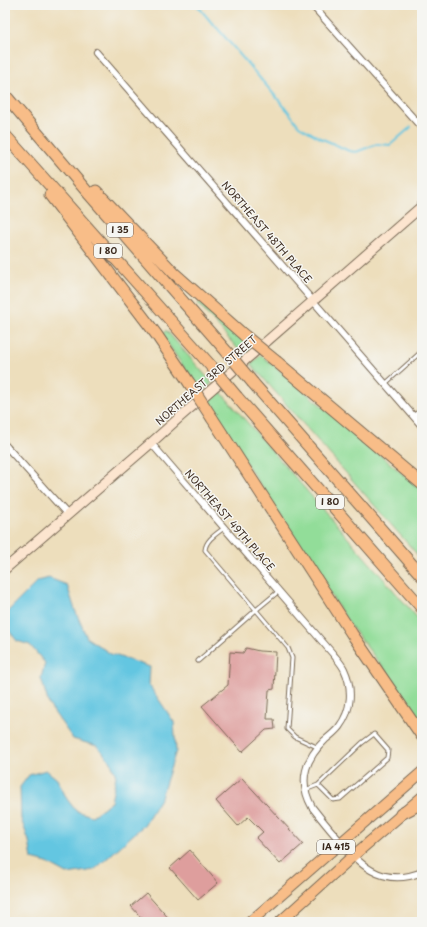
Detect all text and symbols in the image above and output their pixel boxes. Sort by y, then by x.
street label: NORTHEAST 48TH PLACE [219,177,316,286]
road number: I 35 [107,223,133,237]
road number: I 80 [94,244,122,258]
street label: NORTHEAST 3RD STREET [152,331,260,428]
street label: NORTHEAST 49TH PLACE [182,466,279,574]
road number: I 80 [316,495,344,509]
road number: IA 415 [317,840,355,854]

